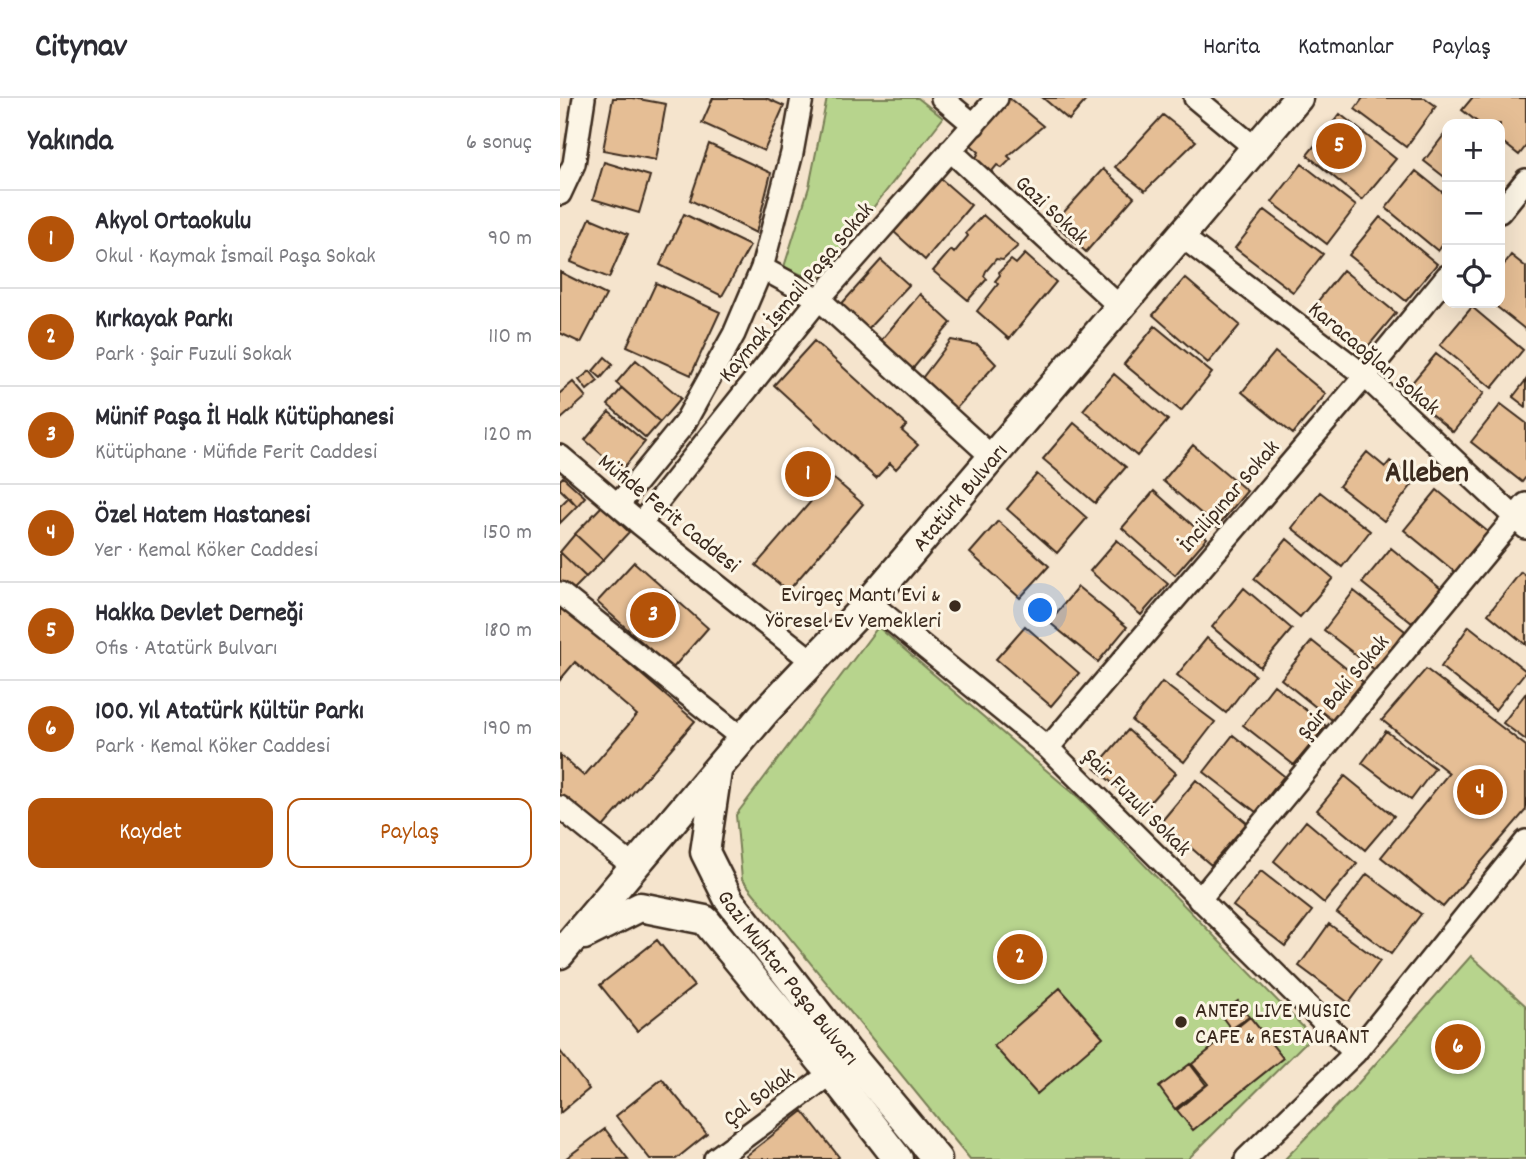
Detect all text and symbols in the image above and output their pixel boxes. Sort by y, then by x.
text: Citynav [35,25,127,72]
text: Harita [1203,31,1260,65]
text: Katmanlar [1298,31,1394,65]
text: Paylaş [1432,31,1491,65]
map controls [1442,119,1505,308]
button: + [1442,119,1505,182]
pin: 5 [1316,120,1362,172]
text: Yakında [28,122,113,165]
text: 6 sonuç [466,127,532,160]
street label: Gazi Sokak [1006,169,1095,255]
button: − [1442,182,1505,245]
street label: Kaymak İsmail Paşa Sokak [712,196,883,391]
text: Akyol Ortaokulu [95,204,251,241]
text: 1 [48,223,54,256]
text: 90 m [488,223,532,256]
text: Okul · Kaymak İsmail Paşa Sokak [95,241,376,274]
button: locate [1442,245,1505,308]
street label: Karacaoğlan Sokak [1300,295,1446,425]
text: Kırkayak Parkı [95,302,233,339]
text: 2 [46,321,56,354]
text: 110 m [488,321,532,354]
text: Park · Şair Fuzuli Sokak [95,339,292,372]
text: Münif Paşa İl Halk Kütüphanesi [95,400,394,437]
text: 3 [46,419,56,452]
text: 120 m [483,419,532,452]
street label: İncilipınar Sokak [1172,434,1289,561]
text: Kütüphane · Müfide Ferit Caddesi [95,437,377,470]
street label: Atatürk Bulvarı [906,437,1017,560]
street label: Müfide Ferit Caddesi [589,447,746,583]
pin: 1 [785,448,831,500]
district label: Alleben [1385,454,1469,497]
text: Özel Hatem Hastanesi [95,498,310,535]
text: 4 [46,517,56,550]
text: 150 m [483,517,532,550]
text: Yer · Kemal Köker Caddesi [95,535,318,568]
place label: Evirgeç Mantı Evi & Yöresel Ev Yemekleri [766,580,941,639]
pin: 3 [630,589,676,641]
your location [1023,593,1057,627]
text: Hakka Devlet Derneği [95,596,303,633]
marker: Evirgeç Mantı Evi & Yöresel Ev Yemekleri [947,598,963,614]
text: 5 [46,615,56,648]
text: 180 m [484,615,532,648]
street label: Şair Baki Sokak [1291,628,1399,748]
text: Ofis · Atatürk Bulvarı [95,633,277,666]
text: 100. Yıl Atatürk Kültür Parkı [95,694,364,731]
text: 6 [45,713,57,746]
text: 190 m [483,713,532,746]
text: Park · Kemal Köker Caddesi [95,731,330,764]
street label: Şair Fuzuli Sokak [1074,742,1197,865]
pin: 4 [1457,766,1503,818]
button: Kaydet [28,798,273,868]
button: Paylaş [287,798,532,868]
street label: Gazi Muhtar Paşa Bulvarı [707,885,865,1074]
pin: 2 [997,931,1043,983]
place label: ANTEP LIVE MUSIC CAFE & RESTAURANT [1195,996,1369,1055]
marker: ANTEP LIVE MUSIC CAFE & RESTAURANT [1173,1014,1189,1030]
pin: 6 [1435,1021,1481,1073]
street label: Çal Sokak [717,1060,803,1136]

